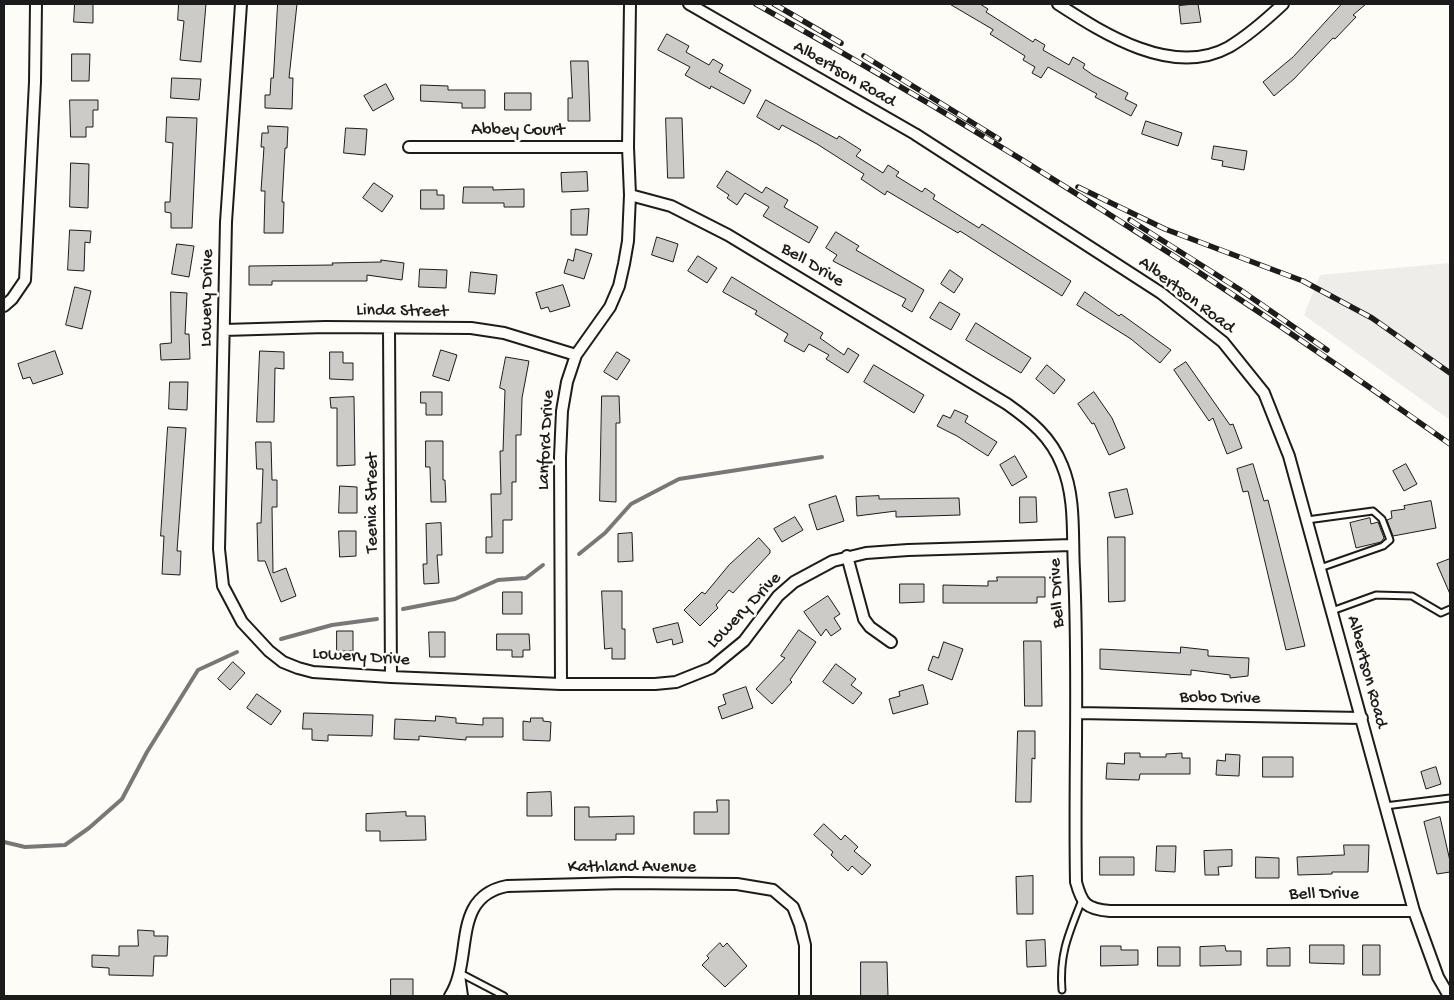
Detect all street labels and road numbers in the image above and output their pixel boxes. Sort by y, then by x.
street label: Albertson Road [789,37,899,113]
street label: Abbey Court [471,120,565,142]
street label: Bell Drive [776,239,848,293]
street label: Lowery Drive [196,249,220,347]
street label: Albertson Road [1134,253,1238,339]
street label: Linda Street [356,300,448,324]
street label: Lanford Drive [534,389,560,491]
street label: Teenia Street [362,453,384,553]
street label: Bell Drive [1045,558,1071,628]
street label: Lowery Drive [703,568,787,654]
street label: Albertson Road [1341,614,1391,730]
street label: Lowery Drive [311,644,411,672]
street label: Bobo Drive [1179,687,1261,711]
street label: Kathland Avenue [568,857,696,879]
street label: Bell Drive [1289,884,1359,906]

